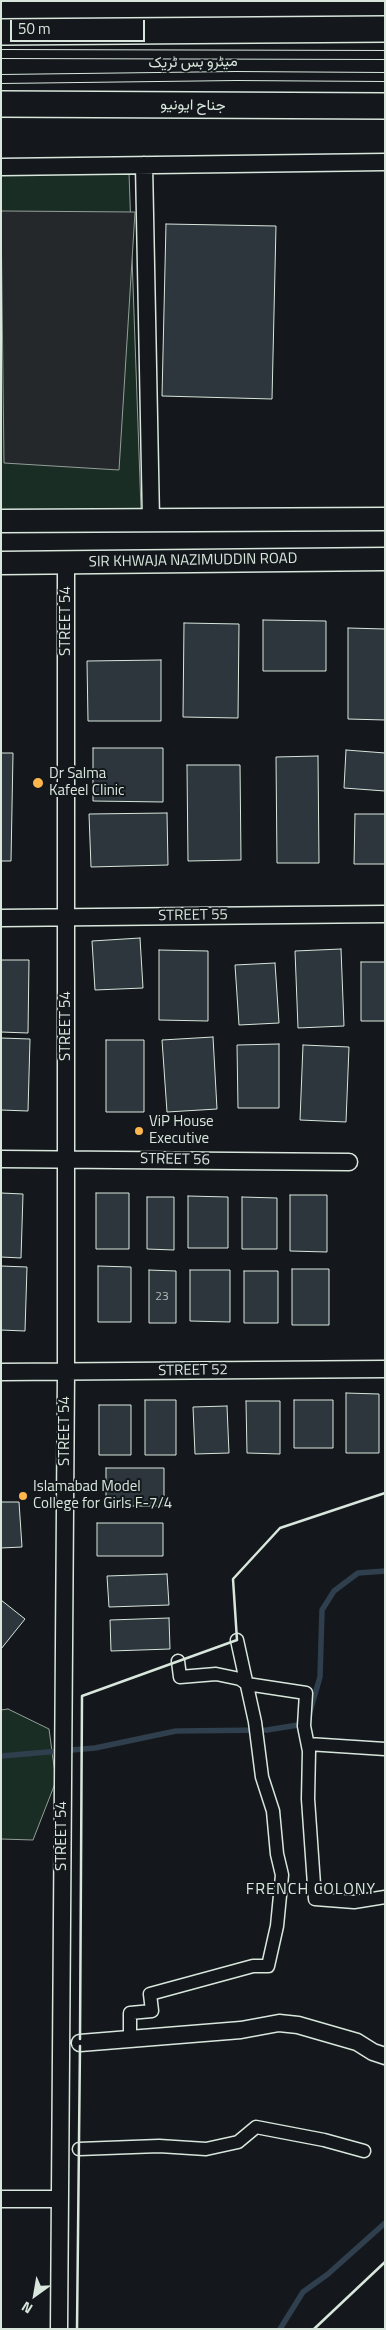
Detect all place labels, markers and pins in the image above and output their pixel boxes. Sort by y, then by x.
place label: Dr Salma Kafeel Clinic [49,765,125,800]
marker: Dr Salma Kafeel Clinic [31,776,45,790]
place label: ViP House Executive [149,1113,214,1148]
marker: ViP House Executive [133,1125,145,1137]
place label: Islamabad Model College for Girls F-7/4 [33,1478,172,1513]
marker: Islamabad Model College for Girls F-7/4 [17,1490,29,1502]

